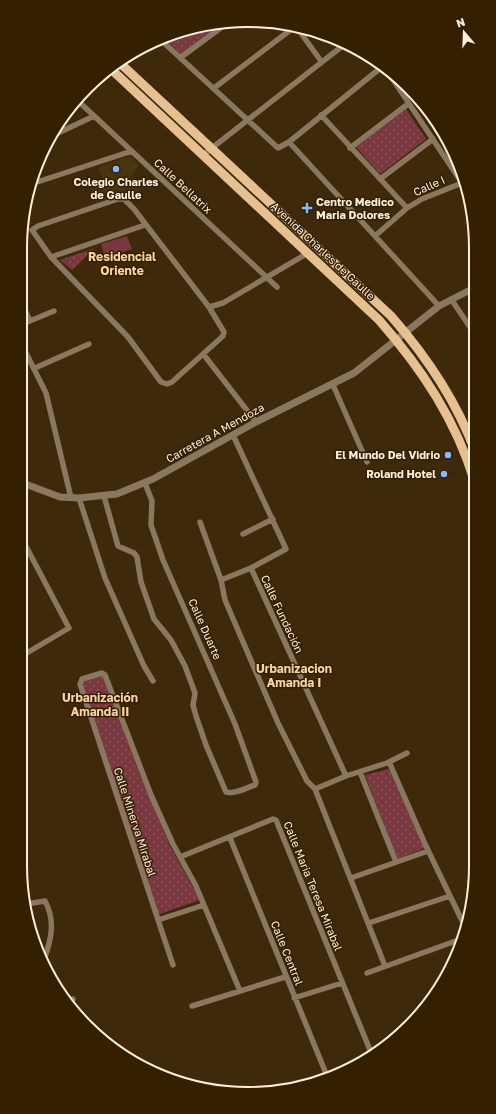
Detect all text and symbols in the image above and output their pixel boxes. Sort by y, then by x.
north arrow [444,12,484,52]
text: N [455,15,467,30]
street label: Calle Bellatrix [152,156,215,216]
marker: Colegio Charles de Gaulle [111,164,121,174]
street label: Calle I [411,173,447,198]
place label: Colegio Charles de Gaulle [73,175,159,201]
place label: Centro Medico Maria Dolores [316,195,394,221]
street label: Avenida Charles de Gaulle [269,199,378,302]
marker: Centro Medico Maria Dolores [301,202,313,214]
district label: Residencial Oriente [88,249,156,278]
street label: Carretera A Mendoza [163,400,266,465]
place label: El Mundo Del Vidrio [335,448,440,461]
marker: El Mundo Del Vidrio [443,450,453,460]
place label: Roland Hotel [366,467,436,480]
marker: Roland Hotel [439,469,449,479]
street label: Calle Fundación [259,573,306,655]
street label: Calle Duarte [186,596,225,661]
district label: Urbanizacion Amanda I [256,661,332,690]
district label: Urbanización Amanda II [62,690,138,719]
street label: Calle Minerva Mirabal [112,766,159,879]
street label: Calle Maria Teresa Mirabal [281,819,346,953]
street label: Calle Central [269,919,307,987]

